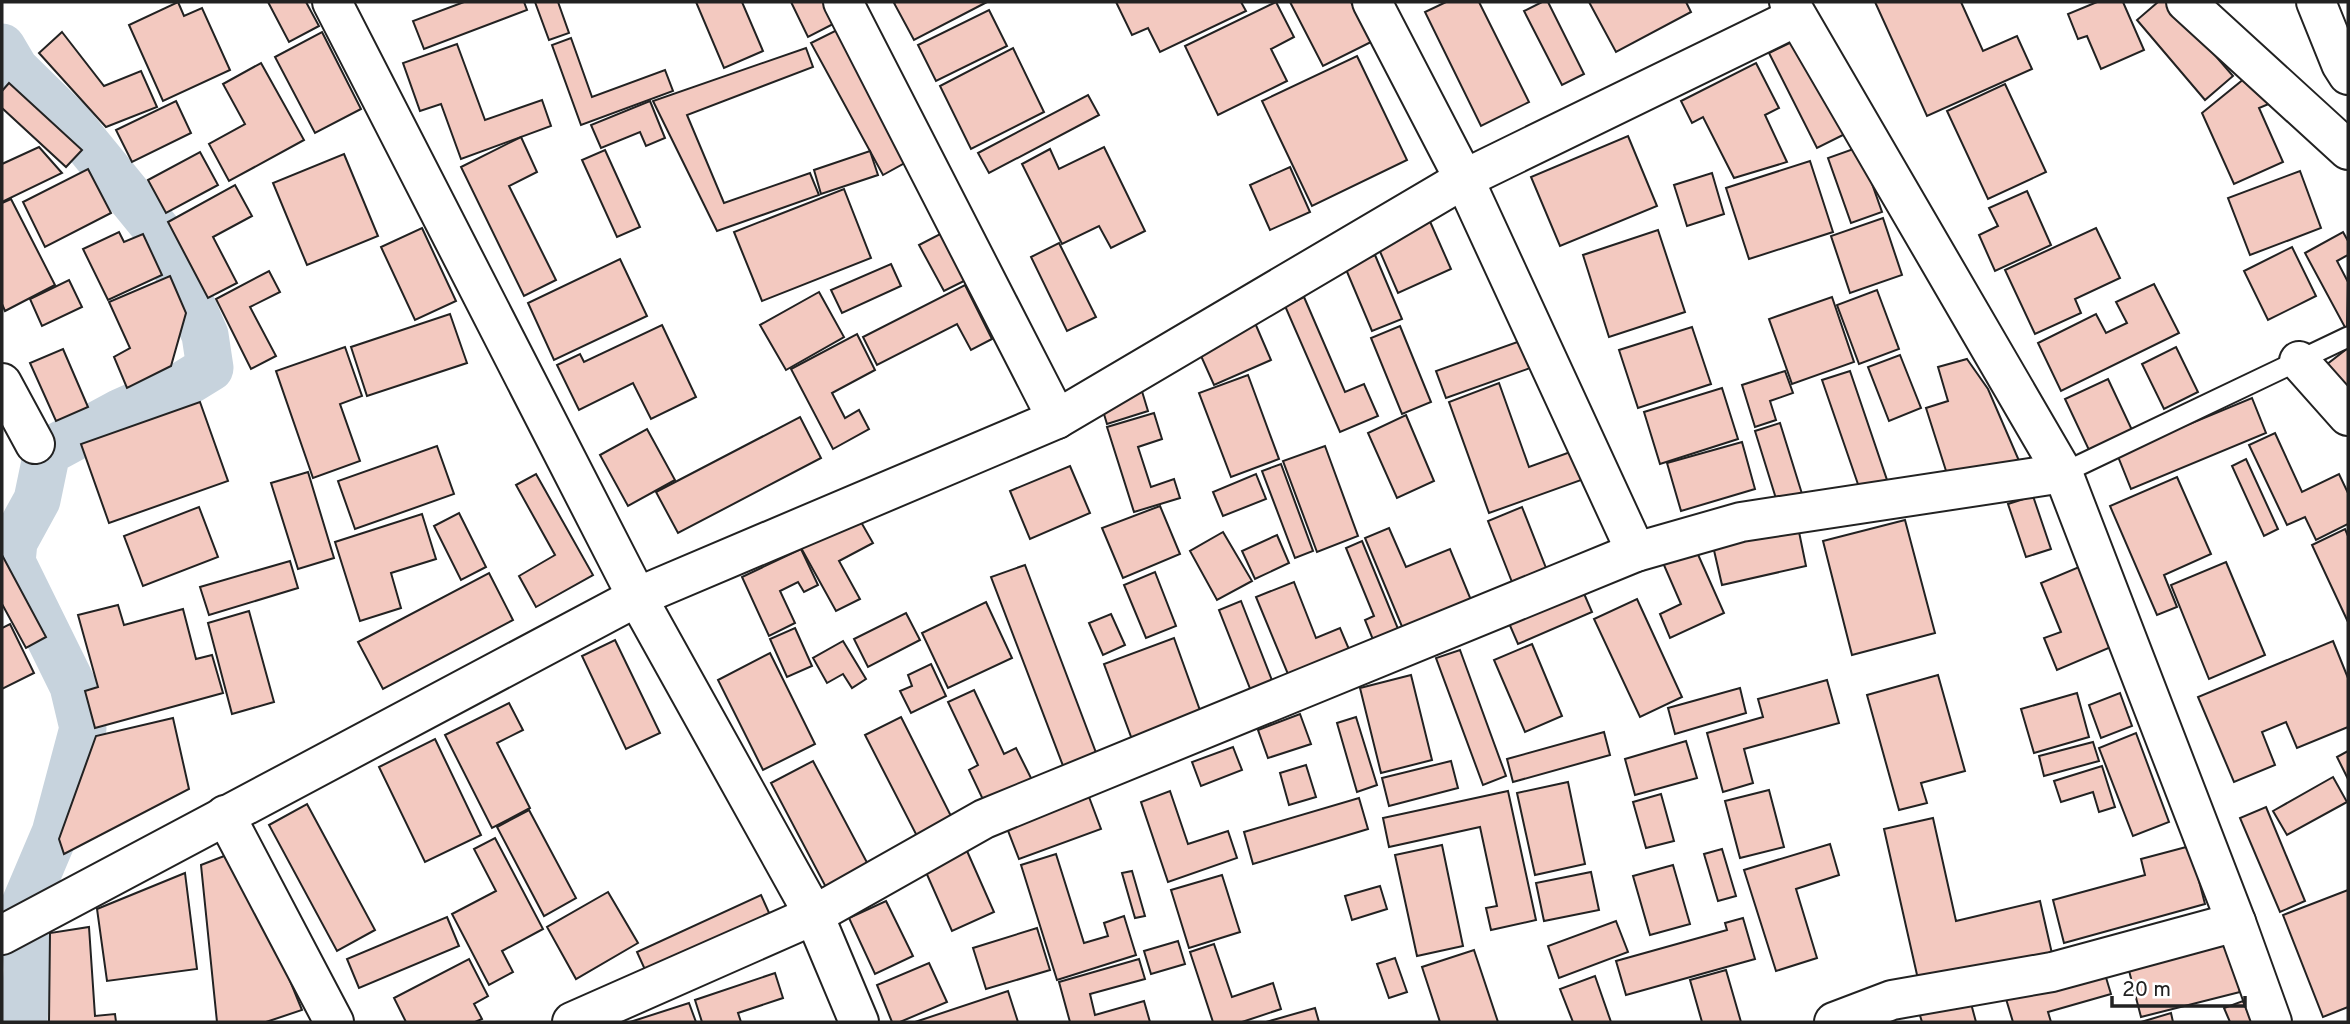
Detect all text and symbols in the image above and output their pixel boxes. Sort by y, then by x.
scale bar [2112,964,2245,1008]
text: 20 m [2122,977,2171,1004]

